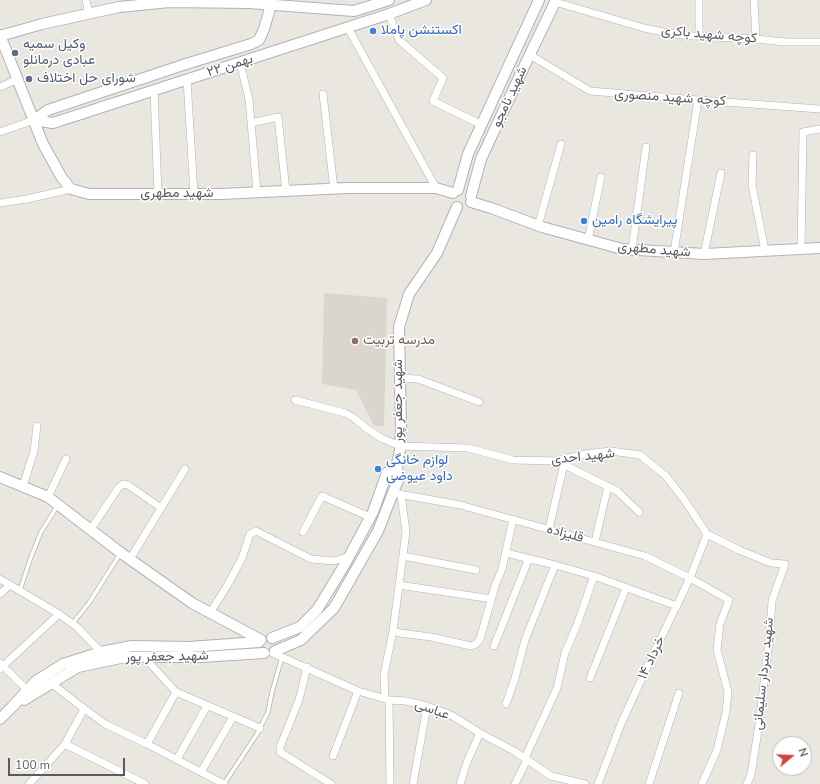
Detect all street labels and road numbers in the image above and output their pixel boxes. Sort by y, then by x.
street label: کوچه شهید باکری [660,22,758,48]
street label: ۲۲ بهمن [205,51,255,81]
street label: شهید نامجو [489,64,531,130]
street label: کوچه شهید منصوری [614,86,726,110]
street label: شهید مطهری [140,186,214,202]
street label: شهید مطهری [617,238,691,262]
street label: شهید جعفر پور [391,359,407,443]
street label: شهید احدی [550,445,616,469]
street label: قلیزاده [545,521,585,547]
street label: شهید سردار سلیمانی [750,617,778,731]
street label: ۱۴ خرداد [635,634,669,682]
street label: شهید جعفر پور [125,648,209,666]
street label: عباسی [412,696,452,724]

